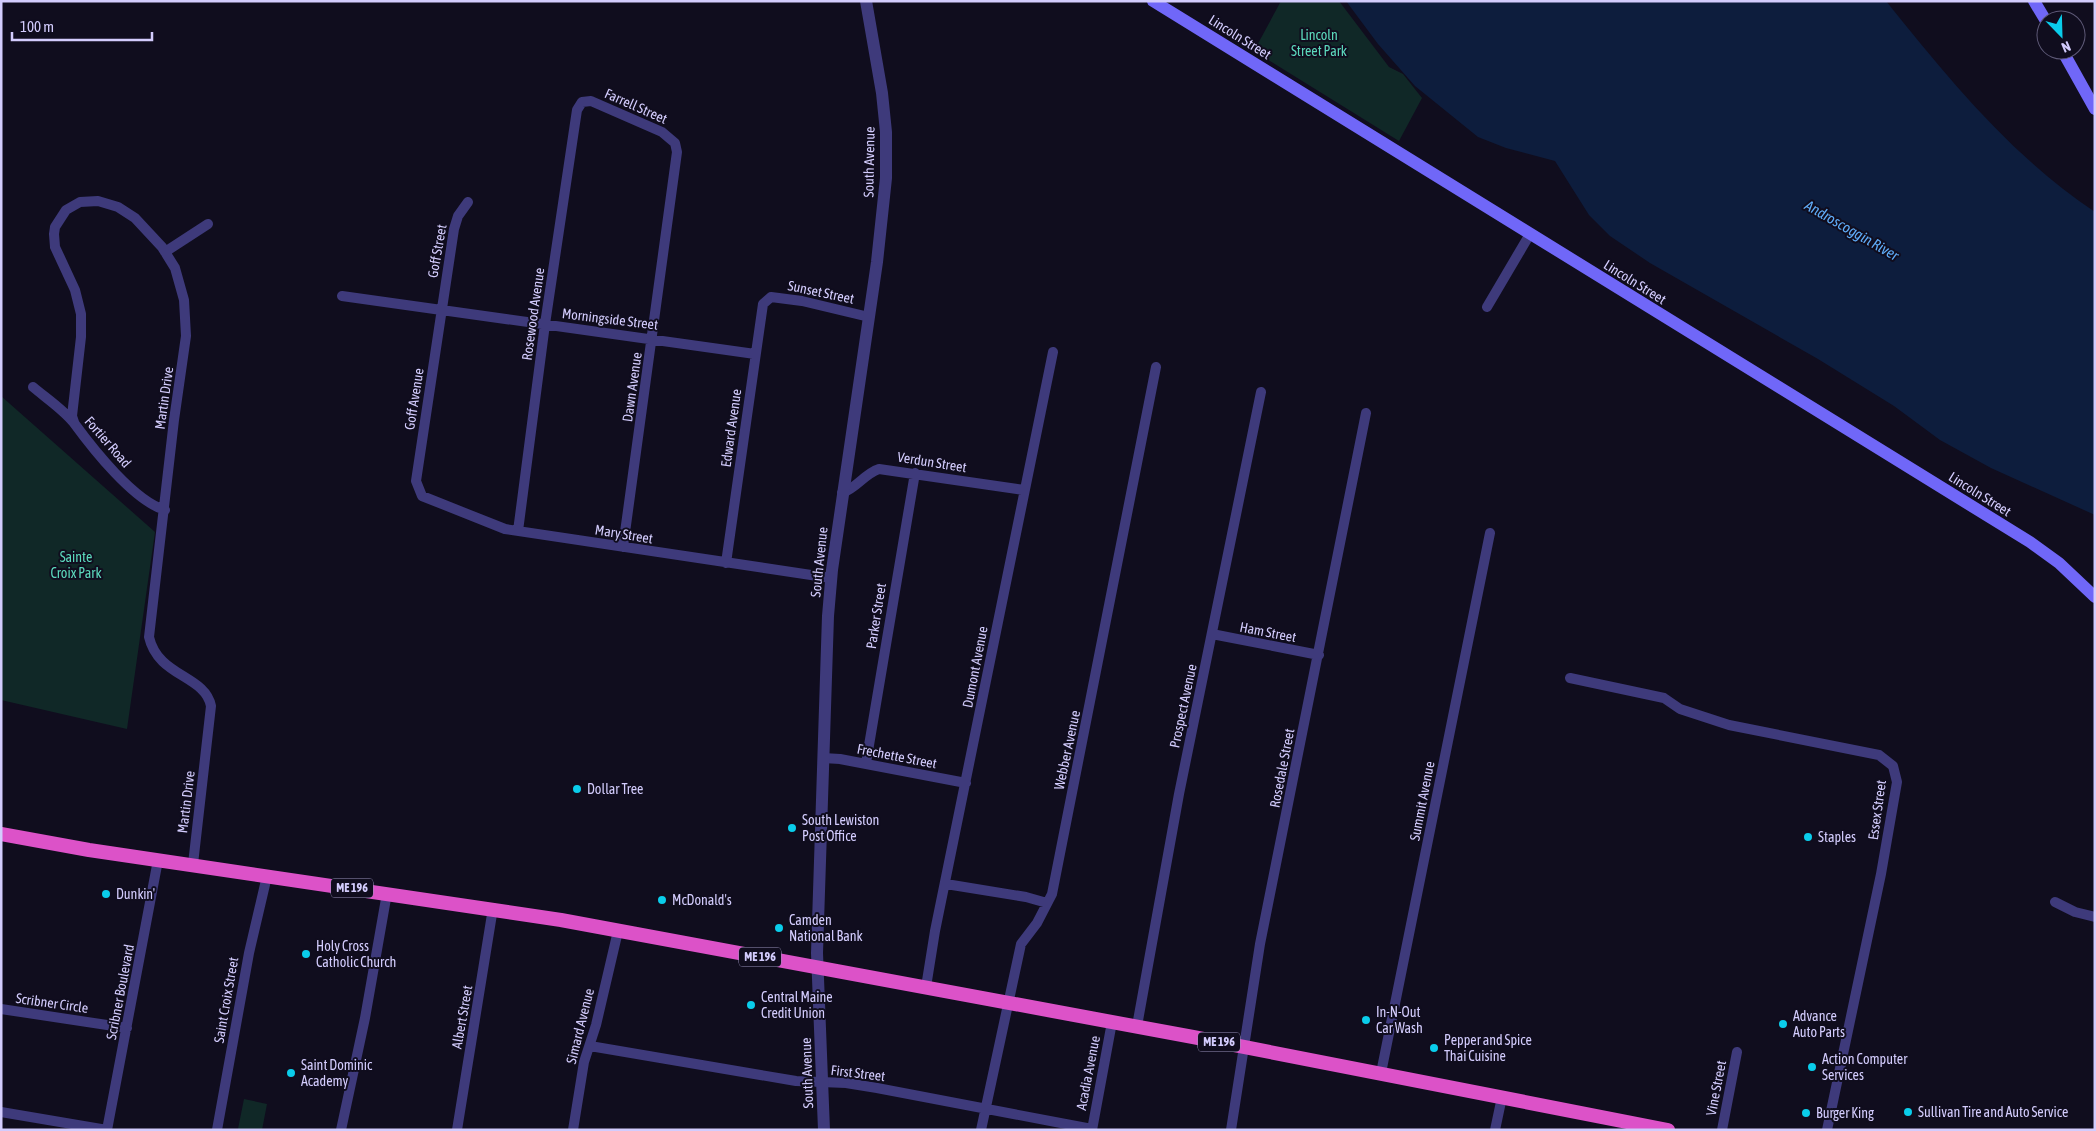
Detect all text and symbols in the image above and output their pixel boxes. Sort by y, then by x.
scale bar [12,10,152,42]
north arrow [2036,10,2086,60]
street label: Lincoln Street [1206,12,1274,62]
text: 100 m [20,18,54,35]
park label: Lincoln Street Park [1291,27,1347,59]
text: N [2059,38,2073,56]
street label: Farrell Street [602,85,670,127]
street label: South Avenue [860,127,878,197]
water label: Androscoggin River [1801,196,1902,264]
street label: Goff Street [424,223,450,279]
street label: Lincoln Street [1601,257,1669,307]
street label: Rosewood Avenue [519,267,547,361]
street label: Sunset Street [786,277,856,307]
street label: Morningside Street [561,305,659,333]
street label: Dawn Avenue [619,351,645,423]
street label: Martin Drive [152,366,176,430]
street label: Goff Avenue [401,367,427,431]
street label: Edward Avenue [718,388,744,468]
street label: Fortier Road [82,413,134,471]
street label: Verdun Street [896,449,968,475]
street label: Lincoln Street [1946,469,2014,519]
street label: Mary Street [594,522,654,546]
street label: South Avenue [807,526,831,598]
park label: Sainte Croix Park [50,549,102,581]
street label: Parker Street [863,582,889,650]
street label: Ham Street [1238,619,1298,645]
street label: Dumont Avenue [959,625,991,709]
street label: Prospect Avenue [1166,663,1200,749]
street label: Webber Avenue [1051,709,1083,791]
street label: Rosedale Street [1266,727,1298,809]
street label: Frechette Street [856,740,938,772]
street label: Summit Avenue [1406,760,1438,842]
street label: Martin Drive [174,770,198,834]
street label: Essex Street [1865,779,1889,841]
place label: Dollar Tree [587,781,643,797]
marker: Dollar Tree [571,783,583,795]
place label: South Lewiston Post Office [802,812,879,844]
marker: South Lewiston Post Office [786,822,798,834]
place label: Staples [1818,829,1856,845]
marker: Staples [1802,831,1814,843]
road number: ME 196 [331,878,373,898]
place label: Dunkin' [116,886,155,902]
marker: Dunkin' [100,888,112,900]
place label: McDonald's [672,892,732,908]
marker: McDonald's [656,894,668,906]
place label: Camden National Bank [789,912,863,944]
marker: Camden National Bank [773,922,785,934]
place label: Holy Cross Catholic Church [316,938,396,970]
street label: Scribner Boulevard [103,943,137,1041]
marker: Holy Cross Catholic Church [300,948,312,960]
road number: ME 196 [739,948,781,966]
street label: Saint Croix Street [211,956,241,1044]
street label: Albert Street [449,984,475,1050]
street label: Simard Avenue [563,987,597,1065]
place label: Central Maine Credit Union [761,989,833,1021]
street label: Scribner Circle [15,990,89,1016]
marker: Central Maine Credit Union [745,999,757,1011]
place label: In-N-Out Car Wash [1376,1004,1423,1036]
place label: Advance Auto Parts [1793,1008,1845,1040]
marker: In-N-Out Car Wash [1360,1014,1372,1026]
marker: Advance Auto Parts [1777,1018,1789,1030]
road number: ME 196 [1198,1032,1240,1052]
place label: Pepper and Spice Thai Cuisine [1444,1032,1532,1064]
street label: Acadia Avenue [1073,1034,1103,1112]
street label: South Avenue [798,1037,816,1109]
marker: Pepper and Spice Thai Cuisine [1428,1042,1440,1054]
place label: Action Computer Services [1822,1051,1908,1083]
place label: Saint Dominic Academy [301,1057,373,1089]
street label: Vine Street [1703,1059,1729,1117]
marker: Action Computer Services [1806,1061,1818,1073]
street label: First Street [830,1062,886,1084]
marker: Saint Dominic Academy [285,1067,297,1079]
place label: Sullivan Tire and Auto Service [1918,1104,2068,1120]
place label: Burger King [1816,1105,1874,1121]
marker: Sullivan Tire and Auto Service [1902,1106,1914,1118]
marker: Burger King [1800,1107,1812,1119]

